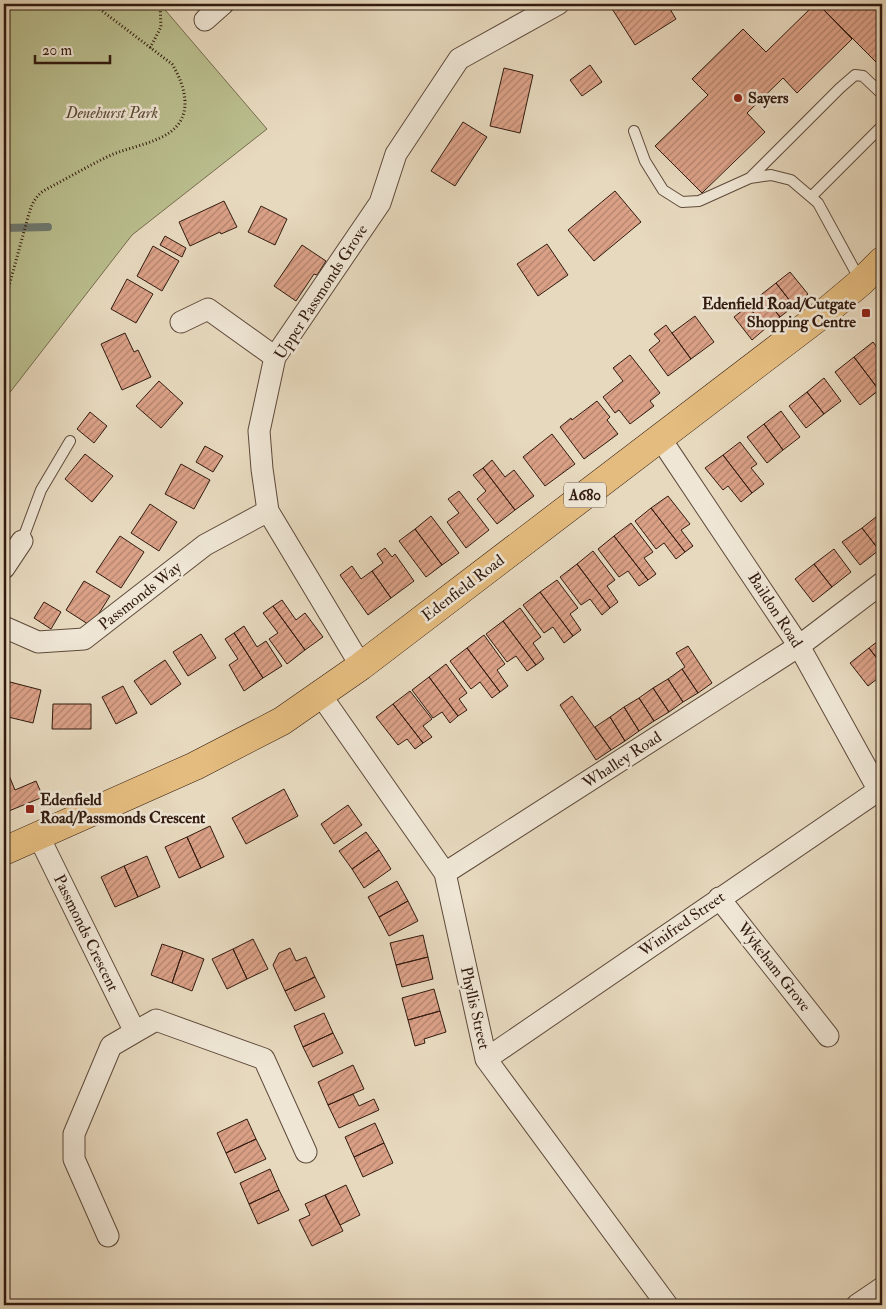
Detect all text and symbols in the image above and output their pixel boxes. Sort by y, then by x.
scale bar [35,32,110,64]
text: 20 m [42,41,72,60]
place label: Sayers [748,88,789,109]
marker: Sayers [732,92,744,104]
park label: Denehurst Park [65,103,159,123]
street label: Upper Passmonds Grove [270,220,373,364]
place label: Edenfield Road/Cutgate Shopping Centre [702,294,856,333]
marker: Edenfield Road/Cutgate Shopping Centre [860,307,872,319]
road number: A680 [564,482,606,508]
street label: Edenfield Road [418,550,508,626]
street label: Passmonds Way [95,557,186,635]
street label: Baildon Road [743,568,807,652]
street label: Whalley Road [578,727,665,793]
place label: Edenfield Road/Passmonds Crescent [40,790,206,828]
marker: Edenfield Road/Passmonds Crescent [24,803,36,815]
street label: Passmonds Crescent [49,871,123,995]
street label: Winifred Street [634,887,729,962]
street label: Wykeham Grove [732,918,815,1016]
street label: Phyllis Street [456,965,494,1051]

